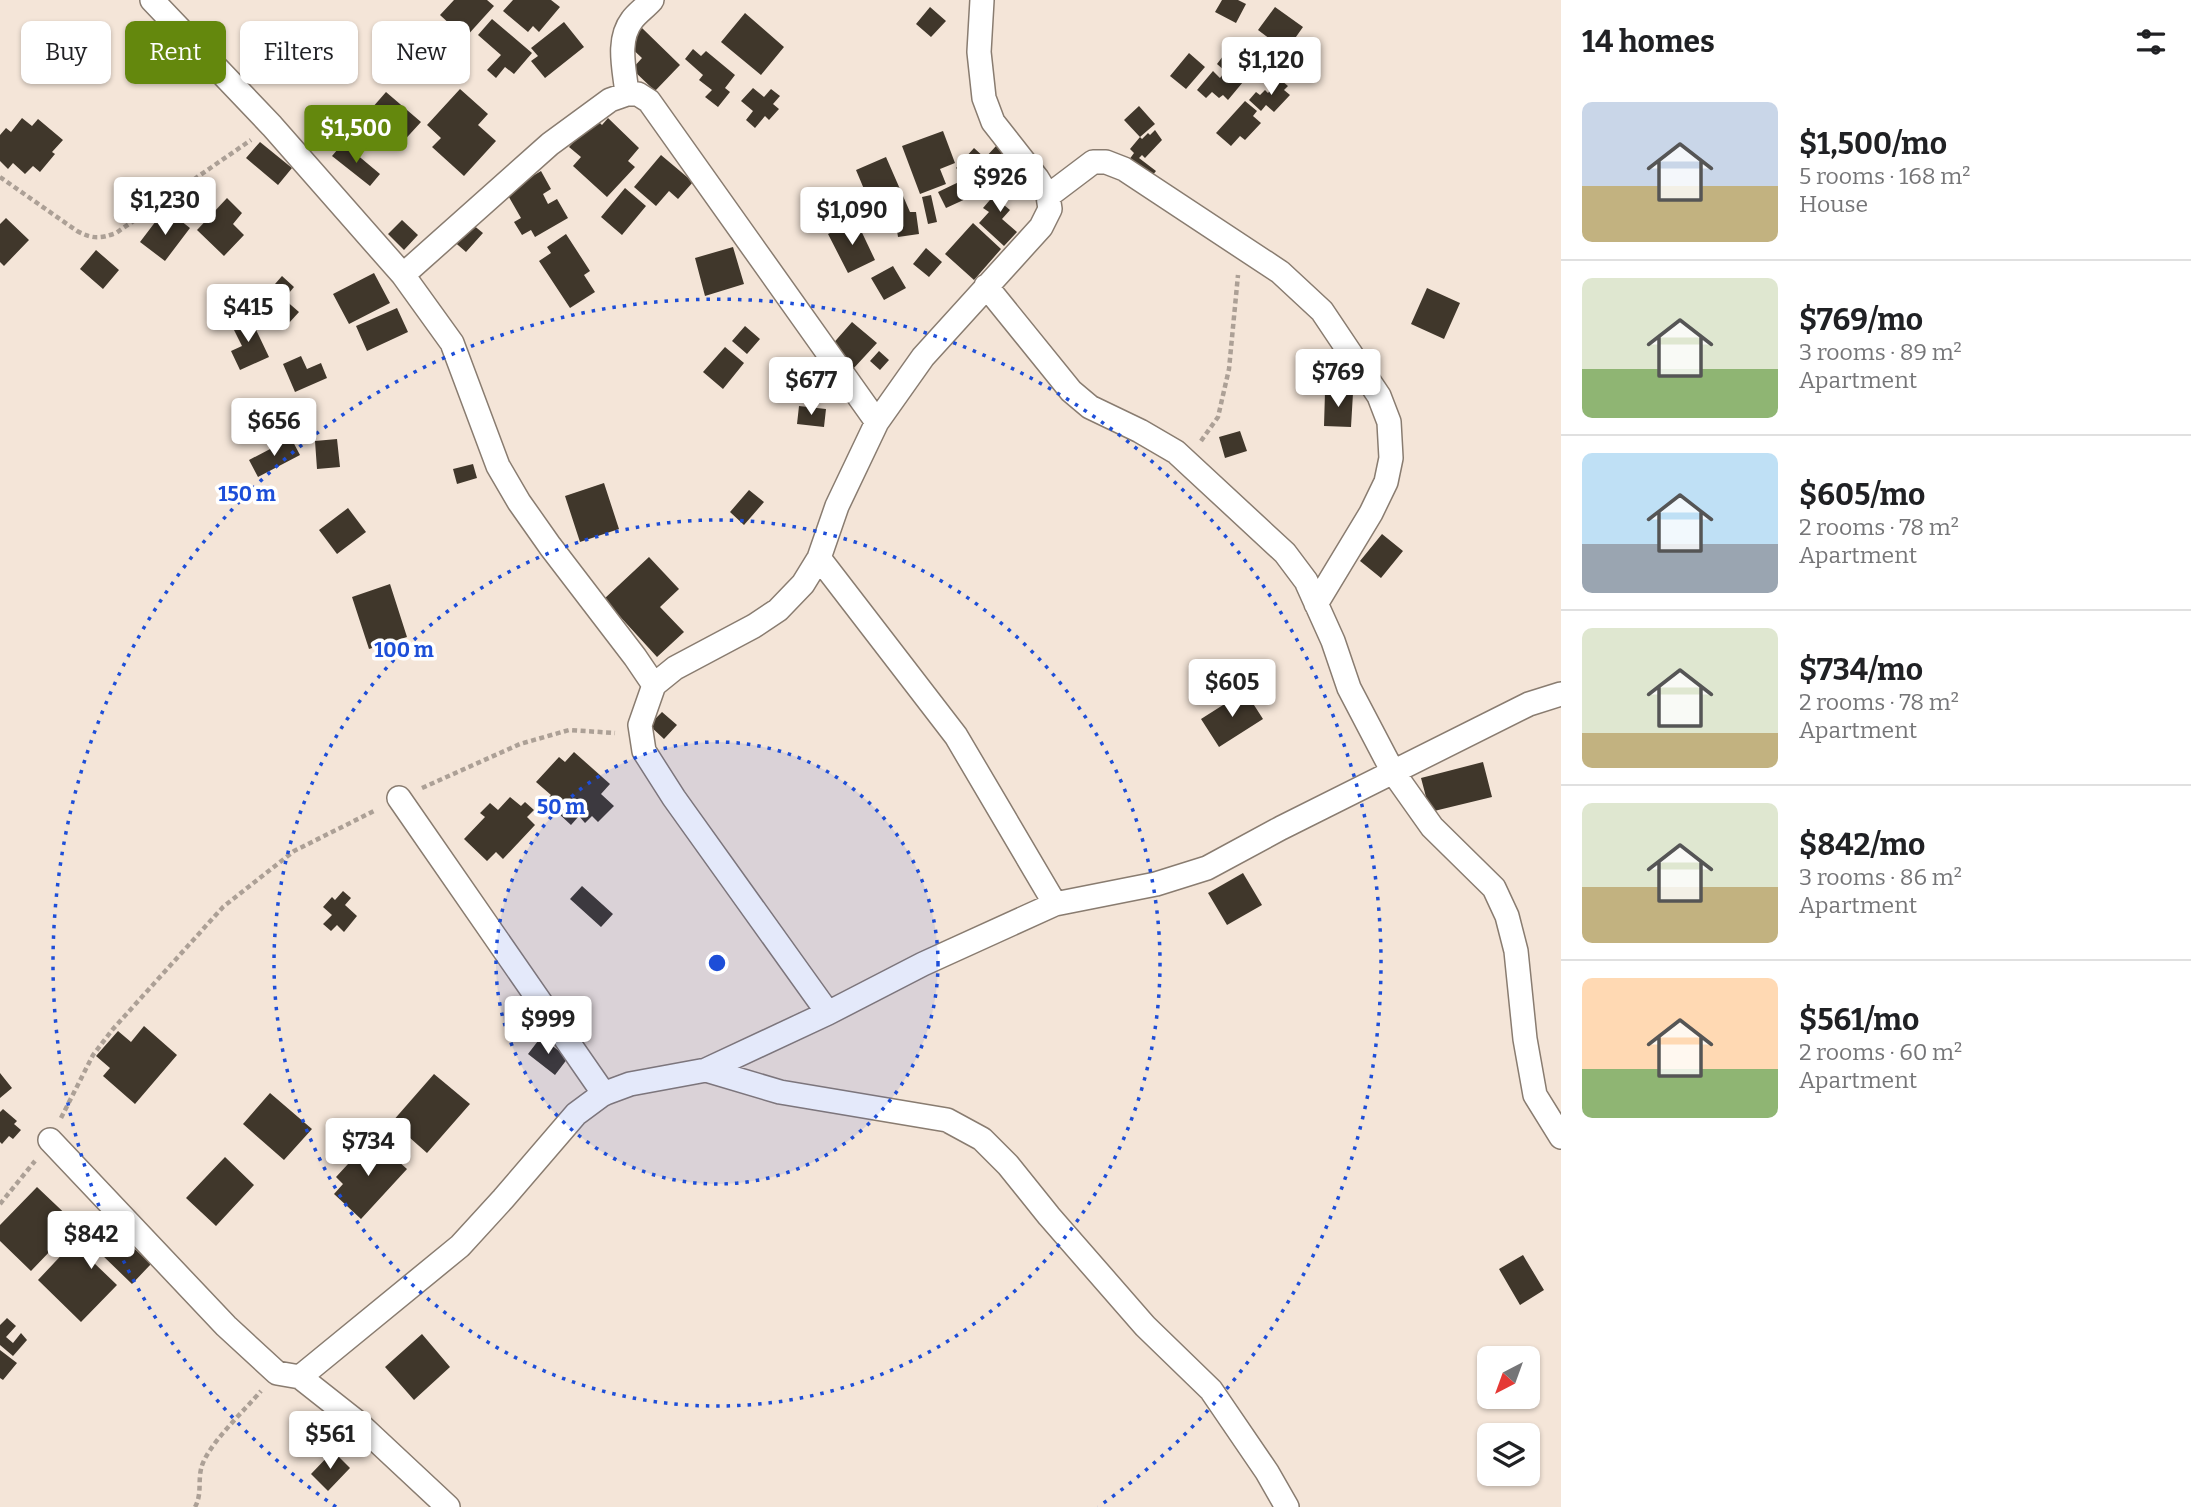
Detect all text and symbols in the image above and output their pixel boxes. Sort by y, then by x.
chip: Buy [21,21,111,84]
chip: Rent [125,21,226,84]
chip: Filters [240,21,358,84]
chip: New [372,21,470,84]
icon: filters [2132,23,2170,61]
text: 14 homes [1582,24,1715,60]
pin: $1,120 [1214,38,1328,97]
text: $1,120 [1238,46,1304,74]
pin: $1,500 [299,106,413,165]
text: $1,500 [320,114,392,142]
text: $1,500/mo [1799,126,1947,162]
icon: home [1638,130,1722,214]
pin: $926 [959,154,1041,214]
text: 5 rooms · 168 m² [1799,162,1970,190]
text: $926 [973,163,1027,191]
pin: $1,230 [108,177,222,237]
text: $1,230 [130,186,200,214]
pin: $1,090 [795,188,909,247]
text: House [1799,190,1868,218]
text: $1,090 [816,196,888,224]
pin: $415 [207,284,289,344]
text: $415 [223,293,273,321]
text: $769/mo [1799,302,1923,338]
icon: home [1638,306,1722,390]
text: 3 rooms · 89 m² [1799,338,1962,366]
pin: $769 [1297,350,1379,409]
pin: $677 [770,358,852,417]
text: $769 [1312,358,1364,386]
text: $677 [785,366,837,394]
text: Apartment [1799,366,1917,394]
pin: $656 [233,398,315,458]
text: $656 [247,407,301,435]
text: $605/mo [1799,477,1925,513]
text: 150 m [218,481,276,507]
icon: home [1638,481,1722,565]
text: 2 rooms · 78 m² [1799,513,1959,541]
text: Apartment [1799,541,1917,569]
text: 100 m [374,637,434,663]
text: $734/mo [1799,652,1923,688]
icon: home [1638,656,1722,740]
pin: $605 [1191,660,1273,719]
text: $605 [1205,668,1259,696]
text: 2 rooms · 78 m² [1799,688,1959,716]
text: Apartment [1799,716,1917,744]
text: 50 m [537,794,585,820]
text: $842/mo [1799,827,1925,863]
icon: home [1638,831,1722,915]
text: 3 rooms · 86 m² [1799,863,1962,891]
text: Apartment [1799,891,1917,919]
centre of rings [705,951,729,975]
pin: $999 [507,996,589,1056]
text: $561/mo [1799,1002,1919,1038]
text: $999 [521,1005,575,1033]
icon: home [1638,1006,1722,1090]
text: 2 rooms · 60 m² [1799,1038,1962,1066]
text: Apartment [1799,1066,1917,1094]
pin: $734 [327,1118,409,1178]
text: $734 [342,1127,394,1155]
pin: $842 [50,1212,132,1271]
text: $842 [64,1220,118,1248]
north arrow [1477,1346,1540,1409]
map controls [1477,1346,1540,1486]
pin: $561 [289,1412,371,1471]
text: $561 [305,1420,355,1448]
button: layers [1477,1423,1540,1486]

